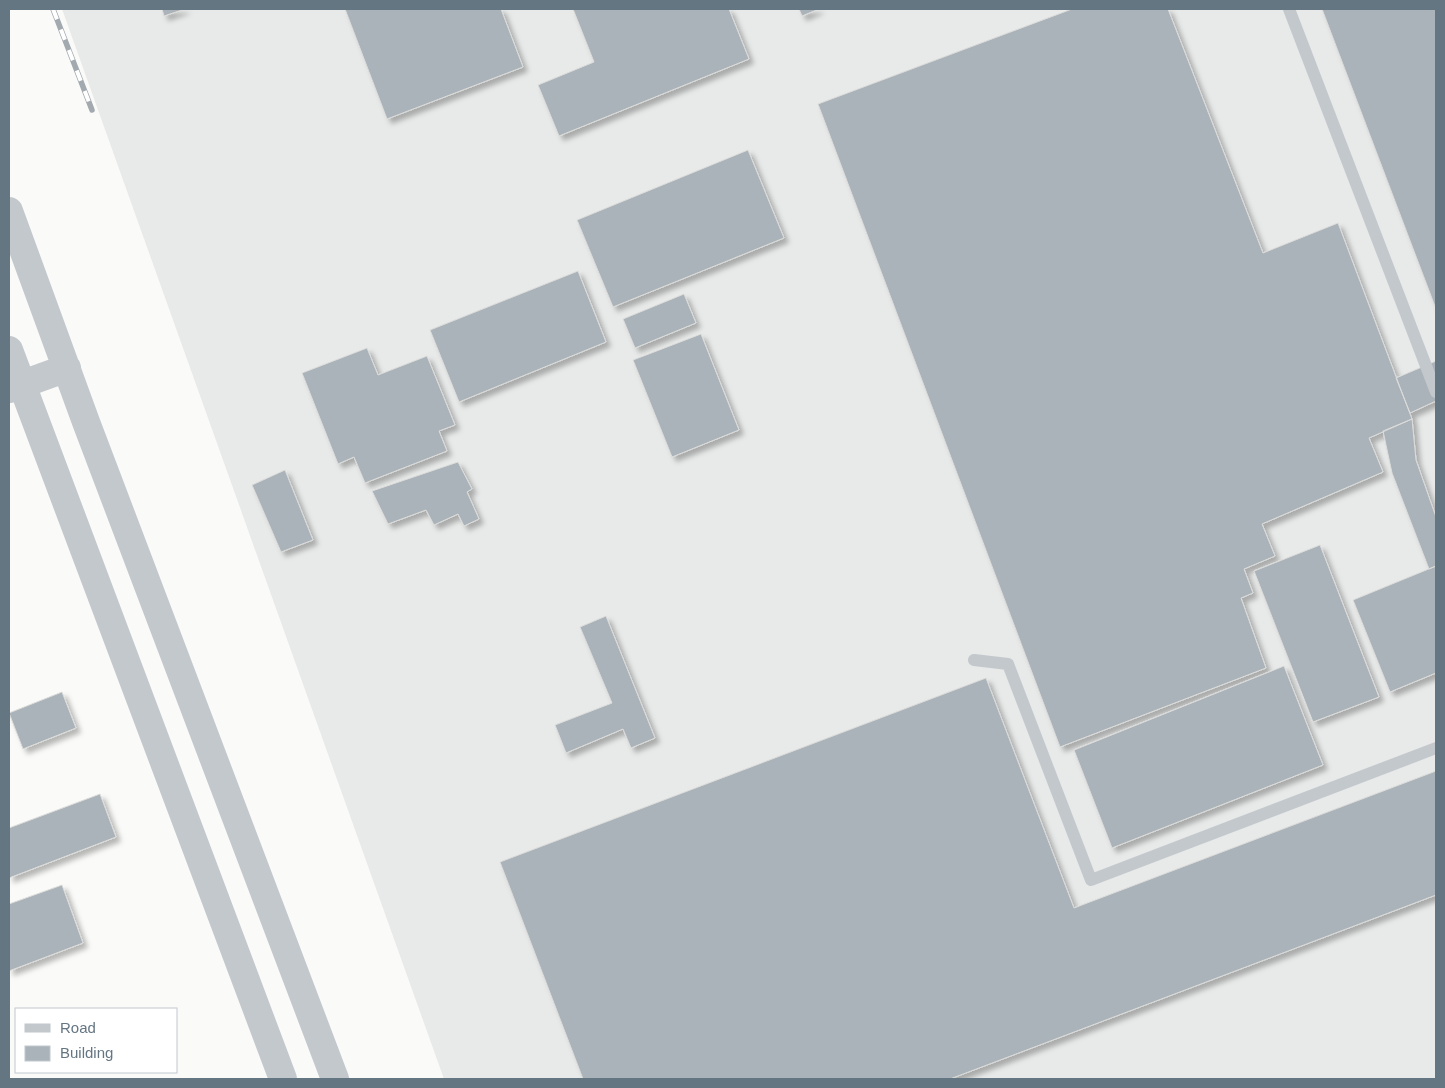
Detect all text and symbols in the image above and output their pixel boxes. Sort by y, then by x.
legend [15,1008,178,1073]
text: Road [60,1019,96,1036]
text: Building [60,1044,113,1061]

